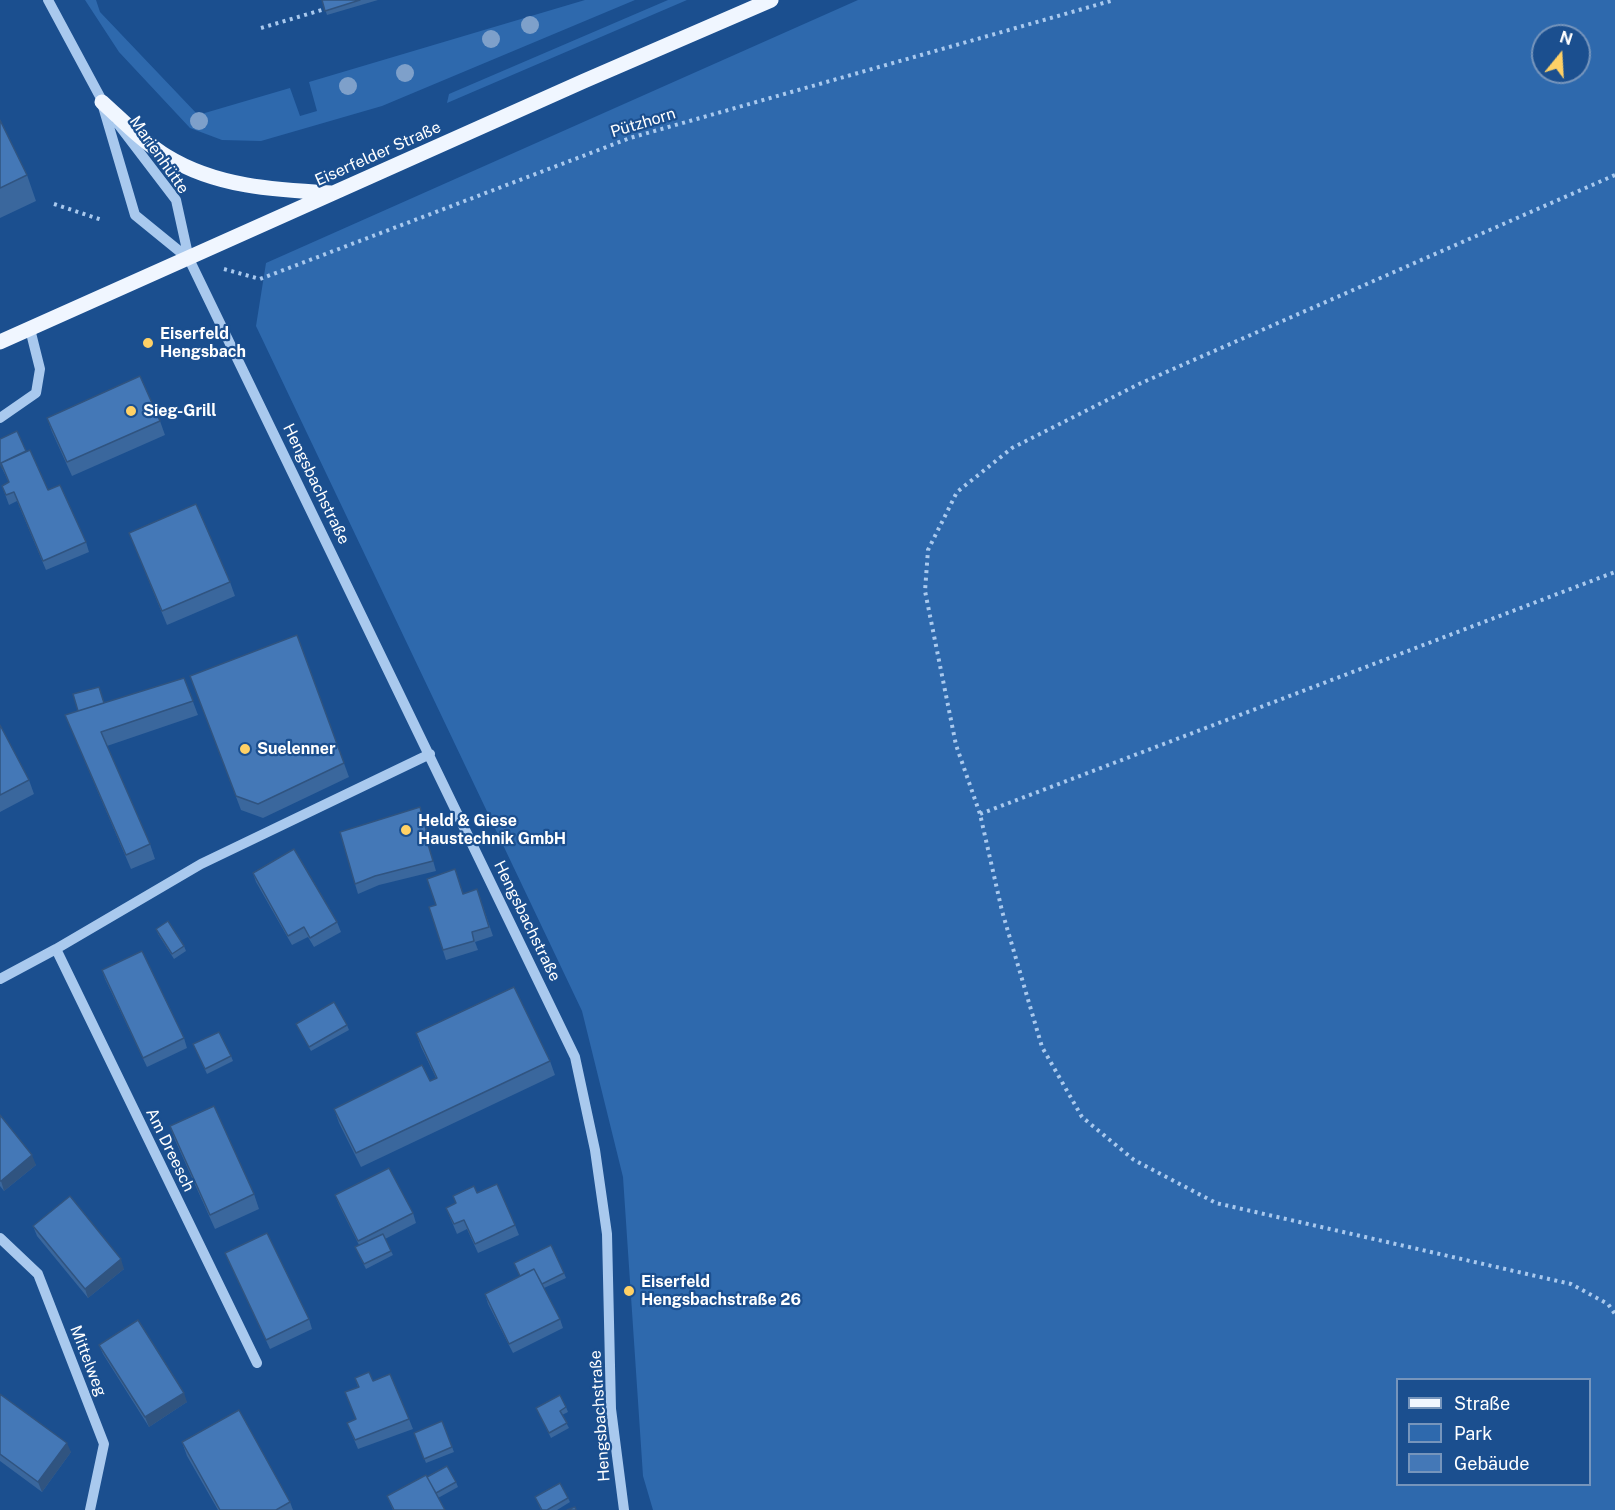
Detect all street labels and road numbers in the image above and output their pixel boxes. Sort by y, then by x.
street label: Pützhorn [608,104,678,142]
street label: Marienhütte [125,112,193,198]
street label: Eiserfelder Straße [312,118,444,190]
street label: Hengsbachstraße [279,421,353,547]
street label: Hengsbachstraße [490,858,564,984]
street label: Am Dreesch [142,1105,198,1195]
street label: Mittelweg [66,1323,110,1399]
street label: Hengsbachstraße [586,1350,614,1482]

